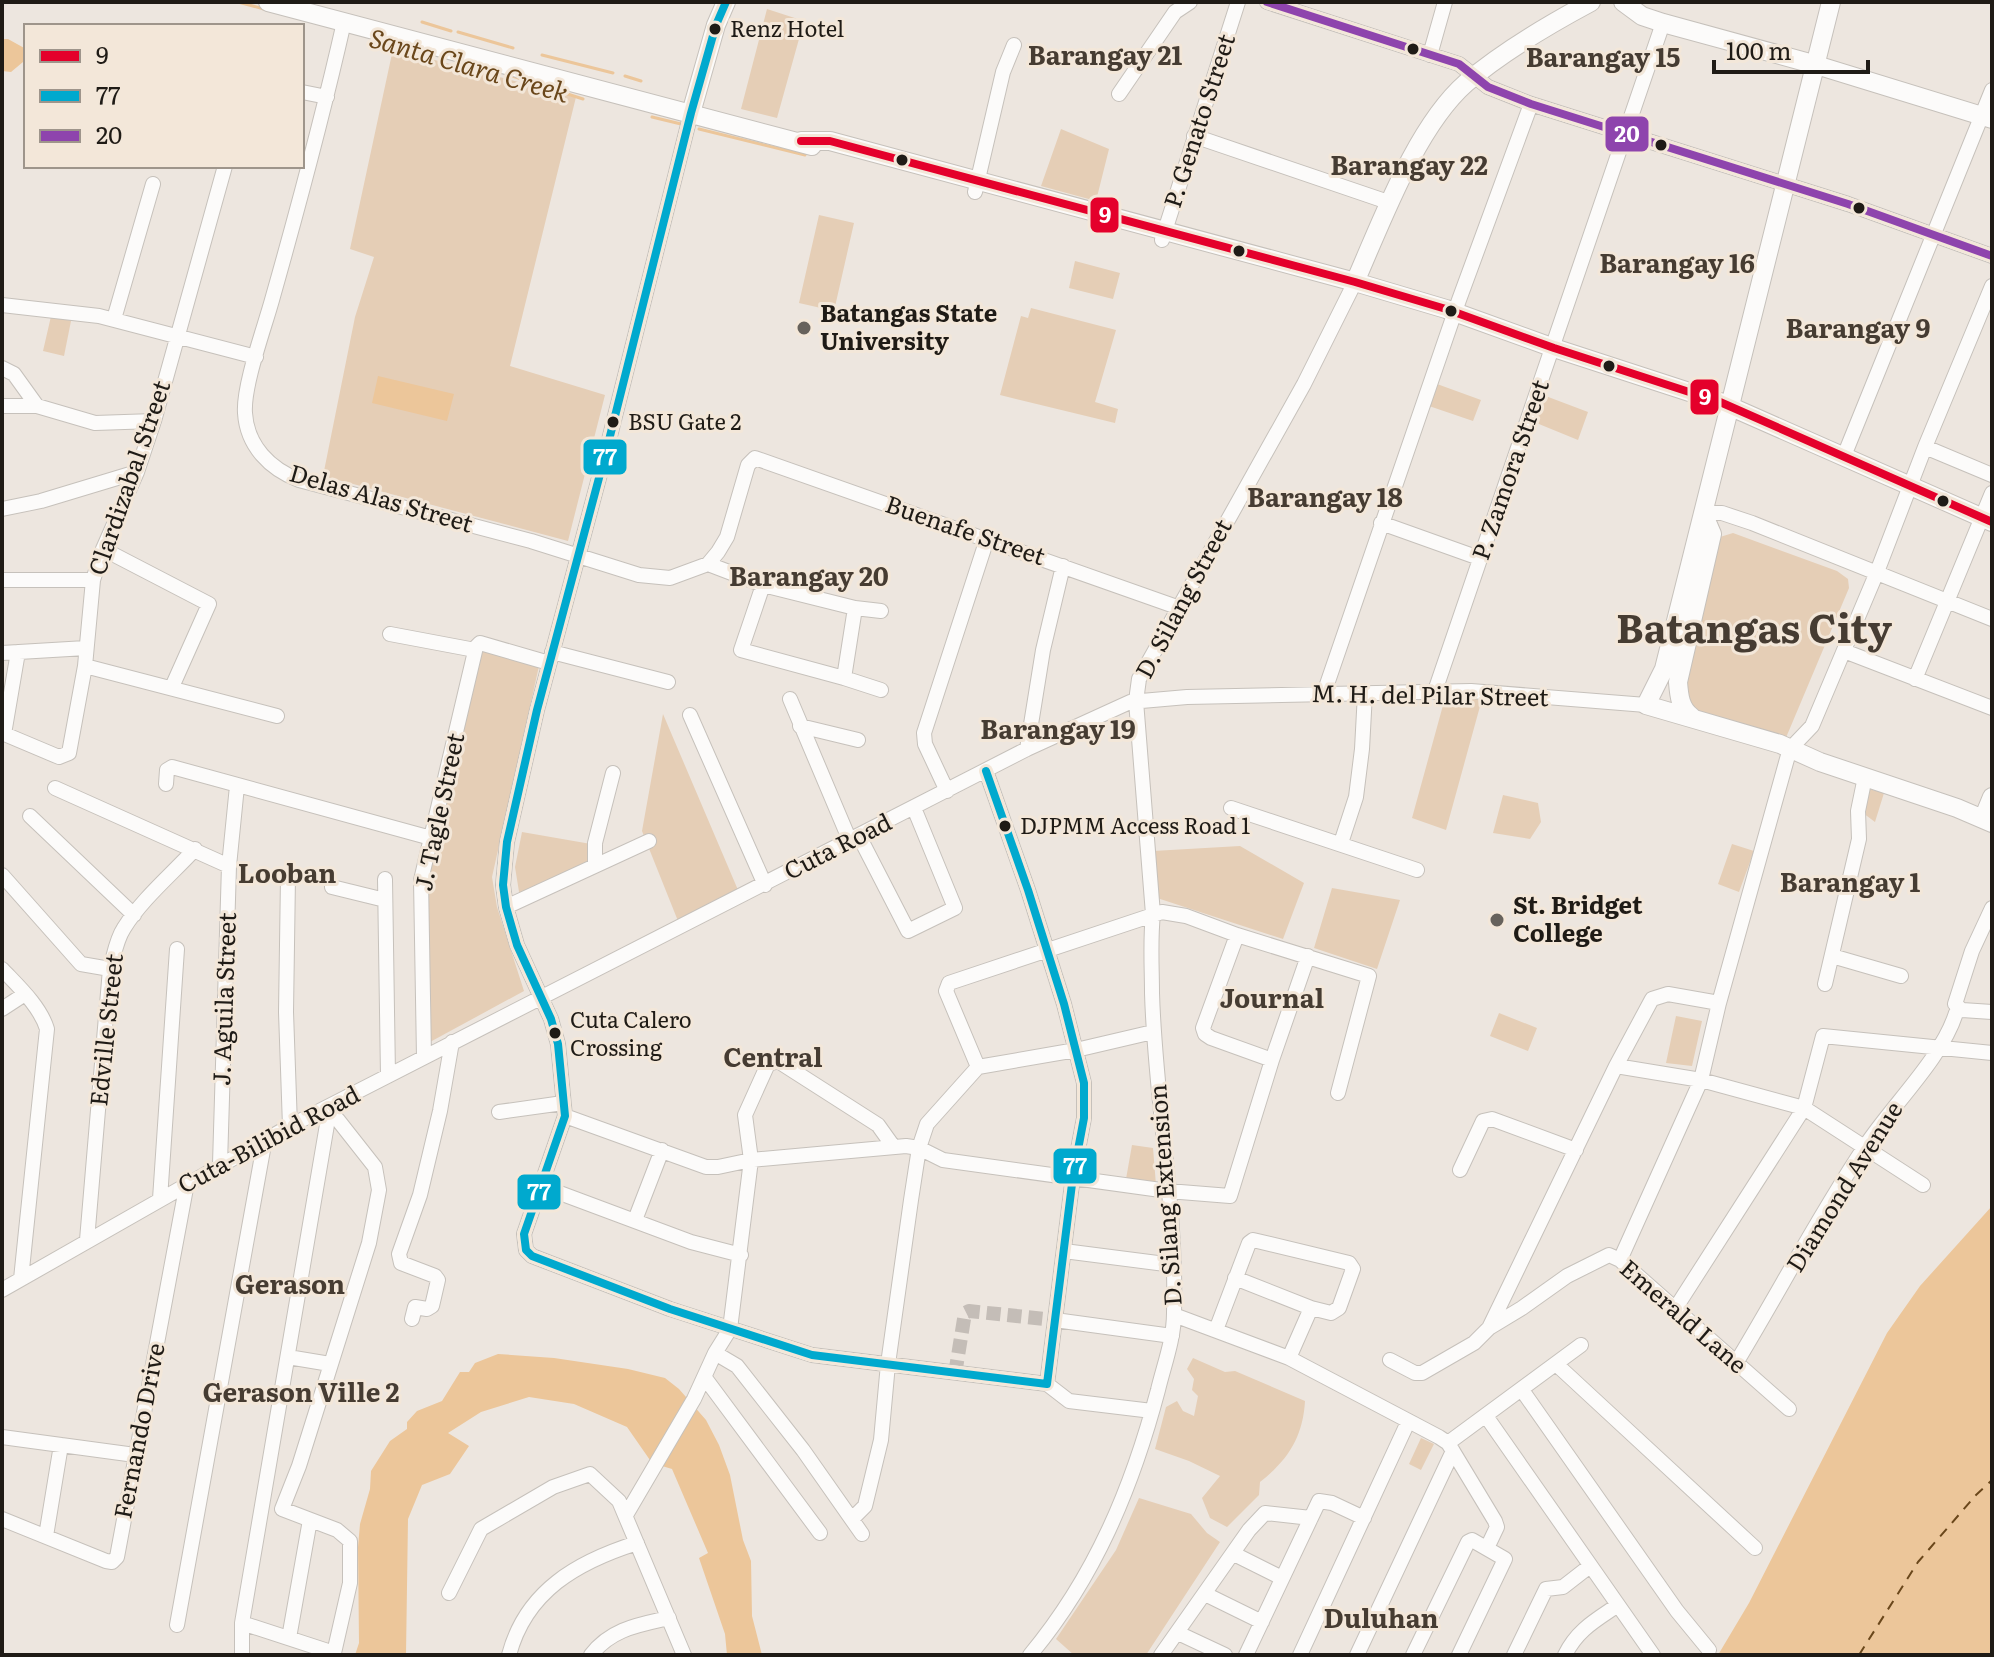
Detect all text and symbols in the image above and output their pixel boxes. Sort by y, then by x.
place label: Renz Hotel [730,11,844,44]
water label: Santa Clara Creek [365,16,575,111]
marker: Renz Hotel [707,21,723,37]
legend [24,24,304,168]
scale bar [1714,24,1868,74]
street label: P. Genato Street [1153,28,1242,212]
text: 100 m [1726,32,1792,67]
district label: Barangay 21 [1028,34,1182,73]
text: 9 [96,36,109,71]
district label: Barangay 15 [1526,36,1680,75]
unlabelled marker [1405,41,1421,57]
text: 77 [96,76,120,111]
line badge: 20 [1604,115,1650,153]
text: 20 [96,116,122,151]
text: 20 [1614,116,1640,149]
unlabelled marker [1653,137,1669,153]
district label: Barangay 22 [1330,144,1488,183]
unlabelled marker [894,152,910,168]
line badge: 9 [1089,196,1120,234]
text: 9 [1099,197,1111,230]
unlabelled marker [1851,200,1867,216]
district label: Barangay 16 [1599,242,1755,281]
unlabelled marker [1231,243,1247,259]
place label: Batangas State University [820,294,997,357]
unlabelled marker [1443,303,1459,319]
district label: Barangay 9 [1786,307,1930,346]
marker: Batangas State University [795,319,813,337]
unlabelled marker [1601,358,1617,374]
street label: P. Zamora Street [1461,374,1556,564]
street label: Clardizabal Street [78,375,177,579]
line badge: 9 [1689,378,1720,416]
text: 9 [1699,379,1711,412]
place label: BSU Gate 2 [628,404,741,437]
marker: BSU Gate 2 [605,414,621,430]
line badge: 77 [582,438,628,476]
text: 77 [593,439,617,472]
street label: Delas Alas Street [286,454,478,540]
district label: Barangay 18 [1247,476,1403,515]
street label: Buenafe Street [881,485,1051,572]
unlabelled marker [1935,493,1951,509]
street label: D. Silang Street [1125,512,1239,684]
district label: Barangay 20 [729,555,889,594]
district label: Batangas City [1616,596,1892,655]
street label: M. H. del Pilar Street [1311,674,1549,713]
district label: Barangay 19 [980,708,1136,747]
street label: J. Tagle Street [404,729,471,894]
street label: Cuta Road [777,803,897,887]
place label: DJPMM Access Road 1 [1020,808,1250,841]
marker: DJPMM Access Road 1 [997,818,1013,834]
district label: Looban [238,852,336,891]
district label: Barangay 1 [1780,861,1921,900]
place label: St. Bridget College [1513,886,1643,949]
street label: J. Aguila Street [202,911,243,1086]
marker: St. Bridget College [1488,911,1506,929]
street label: Edville Street [79,951,130,1108]
district label: Journal [1220,977,1324,1016]
place label: Cuta Calero Crossing [570,1002,692,1063]
marker: Cuta Calero Crossing [547,1025,563,1041]
district label: Central [723,1036,823,1075]
street label: Cuta-Bilibid Road [171,1075,365,1201]
street label: D. Silang Extension [1138,1083,1189,1307]
street label: Diamond Avenue [1776,1093,1910,1278]
line badge: 77 [1052,1147,1098,1185]
text: 77 [1063,1148,1087,1181]
line badge: 77 [516,1173,562,1211]
text: 77 [527,1174,551,1207]
street label: Emerald Lane [1613,1250,1756,1380]
district label: Gerason [235,1263,345,1302]
street label: Fernando Drive [103,1340,172,1521]
district label: Gerason Ville 2 [202,1371,400,1410]
district label: Duluhan [1323,1597,1439,1636]

